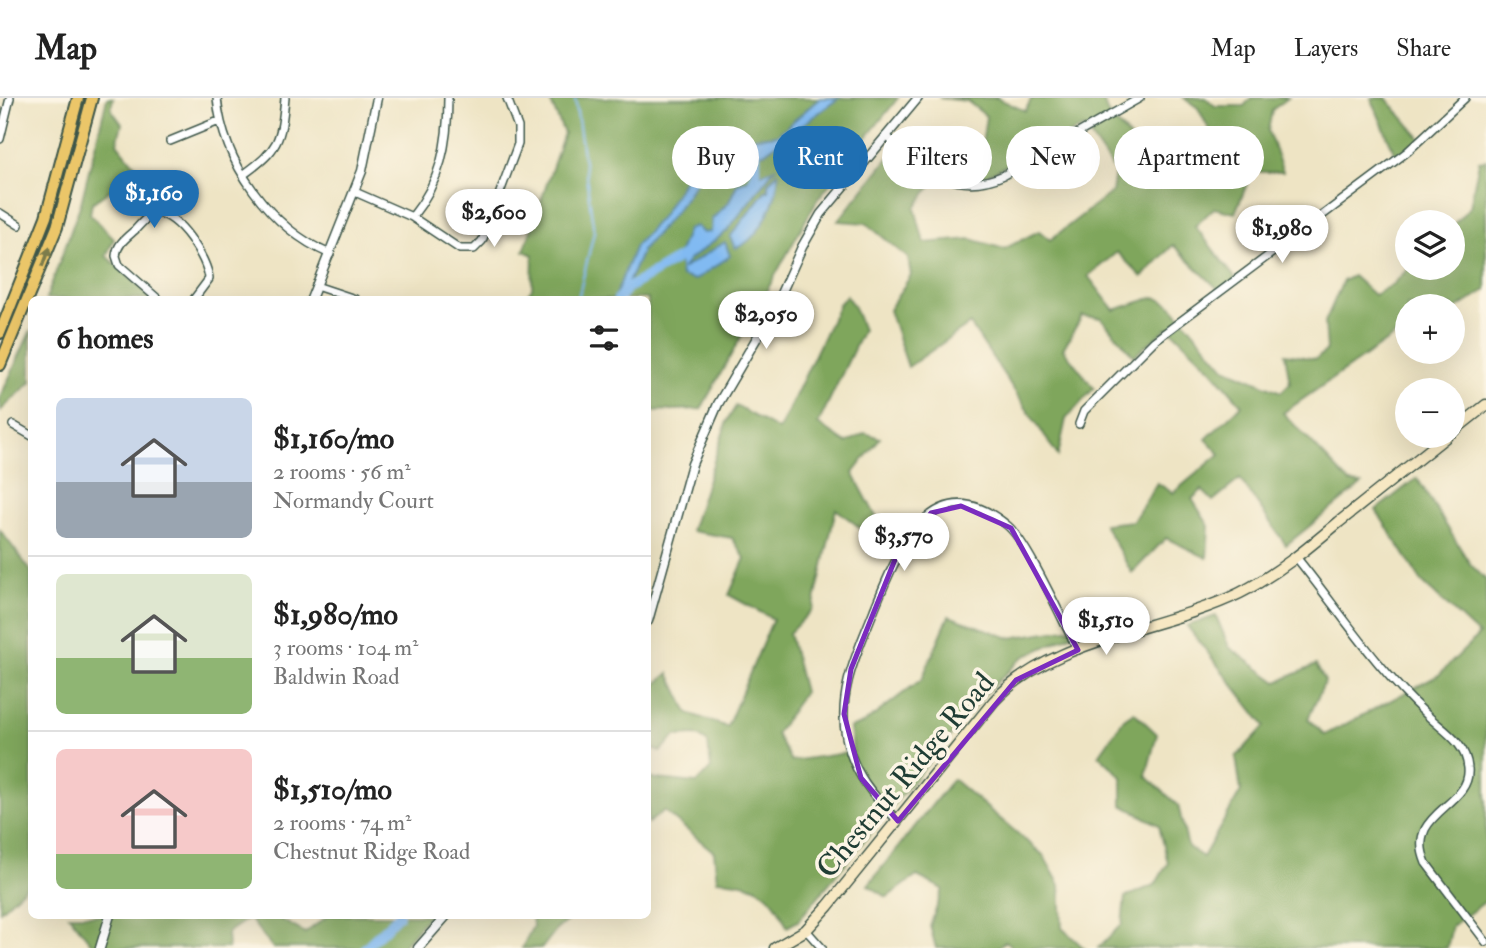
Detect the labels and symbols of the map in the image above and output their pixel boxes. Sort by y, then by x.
pin: $1,160 [97,170,211,230]
pin: $2,600 [437,190,551,249]
pin: $1,980 [1225,206,1339,265]
one-way arrow [41,247,52,268]
pin: $2,050 [709,292,823,351]
pin: $3,570 [847,514,961,573]
pin: $1,510 [1049,598,1163,657]
street label: Chestnut Ridge Road [808,665,1002,886]

